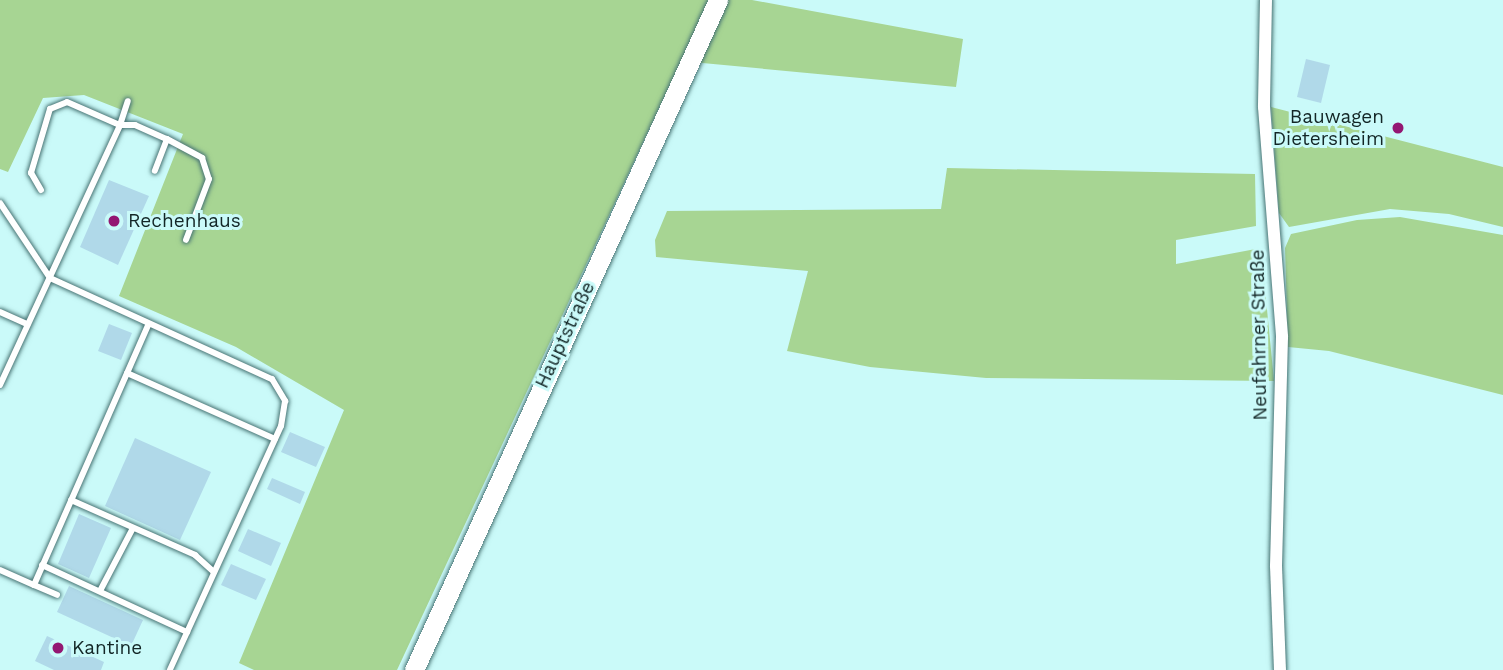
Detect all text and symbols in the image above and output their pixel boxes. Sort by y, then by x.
place label: Bauwagen Dietersheim [1272,106,1384,150]
marker: Bauwagen Dietersheim [1390,120,1406,136]
place label: Rechenhaus [128,210,241,232]
marker: Rechenhaus [106,213,122,229]
street label: Neufahrner Straße [1246,249,1272,421]
street label: Hauptstraße [530,278,600,392]
place label: Kantine [72,637,142,659]
marker: Kantine [50,640,66,656]

